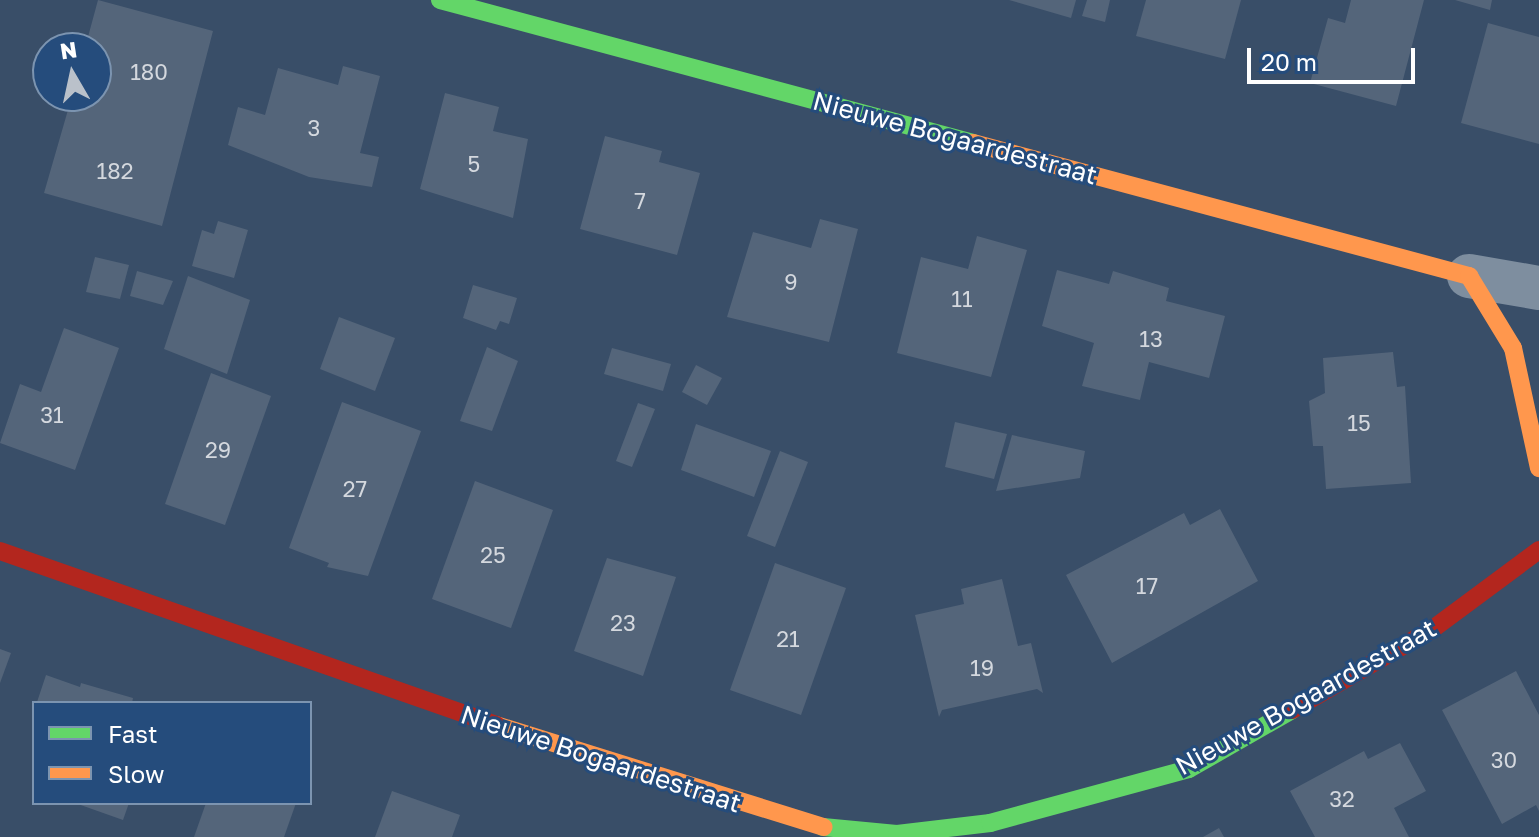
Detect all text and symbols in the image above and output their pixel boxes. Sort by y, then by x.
north arrow [32,32,112,112]
scale bar [1251,32,1419,82]
text: N [58,35,79,64]
text: 20 m [1261,47,1317,76]
house number: 180 [130,59,168,85]
street label: Nieuwe Bogaardestraat [810,85,1100,191]
house number: 3 [308,115,320,141]
house number: 5 [468,151,480,177]
house number: 182 [97,158,133,184]
house number: 7 [634,188,646,214]
house number: 9 [784,269,798,295]
house number: 11 [951,286,973,312]
house number: 13 [1139,326,1163,352]
house number: 31 [40,402,64,428]
house number: 15 [1347,410,1371,436]
house number: 29 [205,437,231,463]
house number: 27 [343,476,367,502]
house number: 25 [480,542,506,568]
house number: 17 [1136,573,1158,599]
house number: 23 [610,610,636,636]
street label: Nieuwe Bogaardestraat [1170,612,1442,782]
house number: 21 [776,626,800,652]
house number: 19 [970,655,994,681]
street label: Nieuwe Bogaardestraat [457,699,745,819]
legend [32,701,312,805]
text: Fast [108,719,158,748]
house number: 30 [1491,747,1517,773]
text: Slow [108,759,164,788]
house number: 32 [1329,786,1355,812]

